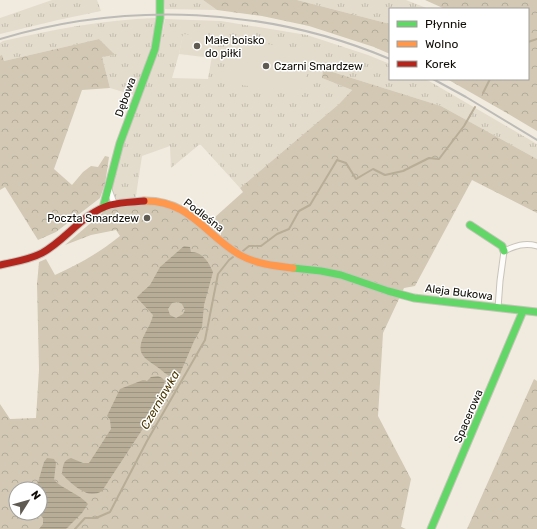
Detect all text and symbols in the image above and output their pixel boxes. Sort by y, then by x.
legend [389,8,529,80]
text: Płynnie [425,17,467,31]
place label: Małe boisko do piłki [205,34,265,60]
text: Wolno [425,37,458,51]
marker: Małe boisko do piłki [192,41,202,51]
text: Korek [425,57,457,71]
place label: Czarni Smardzew [274,60,363,73]
marker: Czarni Smardzew [261,61,271,71]
street label: Dębowa [112,76,139,119]
street label: Podleśna [181,196,226,235]
place label: Poczta Smardzew [47,212,139,225]
marker: Poczta Smardzew [142,213,152,223]
street label: Aleja Bukowa [424,282,493,303]
water label: Czerniawka [138,368,182,432]
street label: Spacerowa [451,388,486,445]
north arrow [8,481,48,521]
text: N [28,488,43,502]

